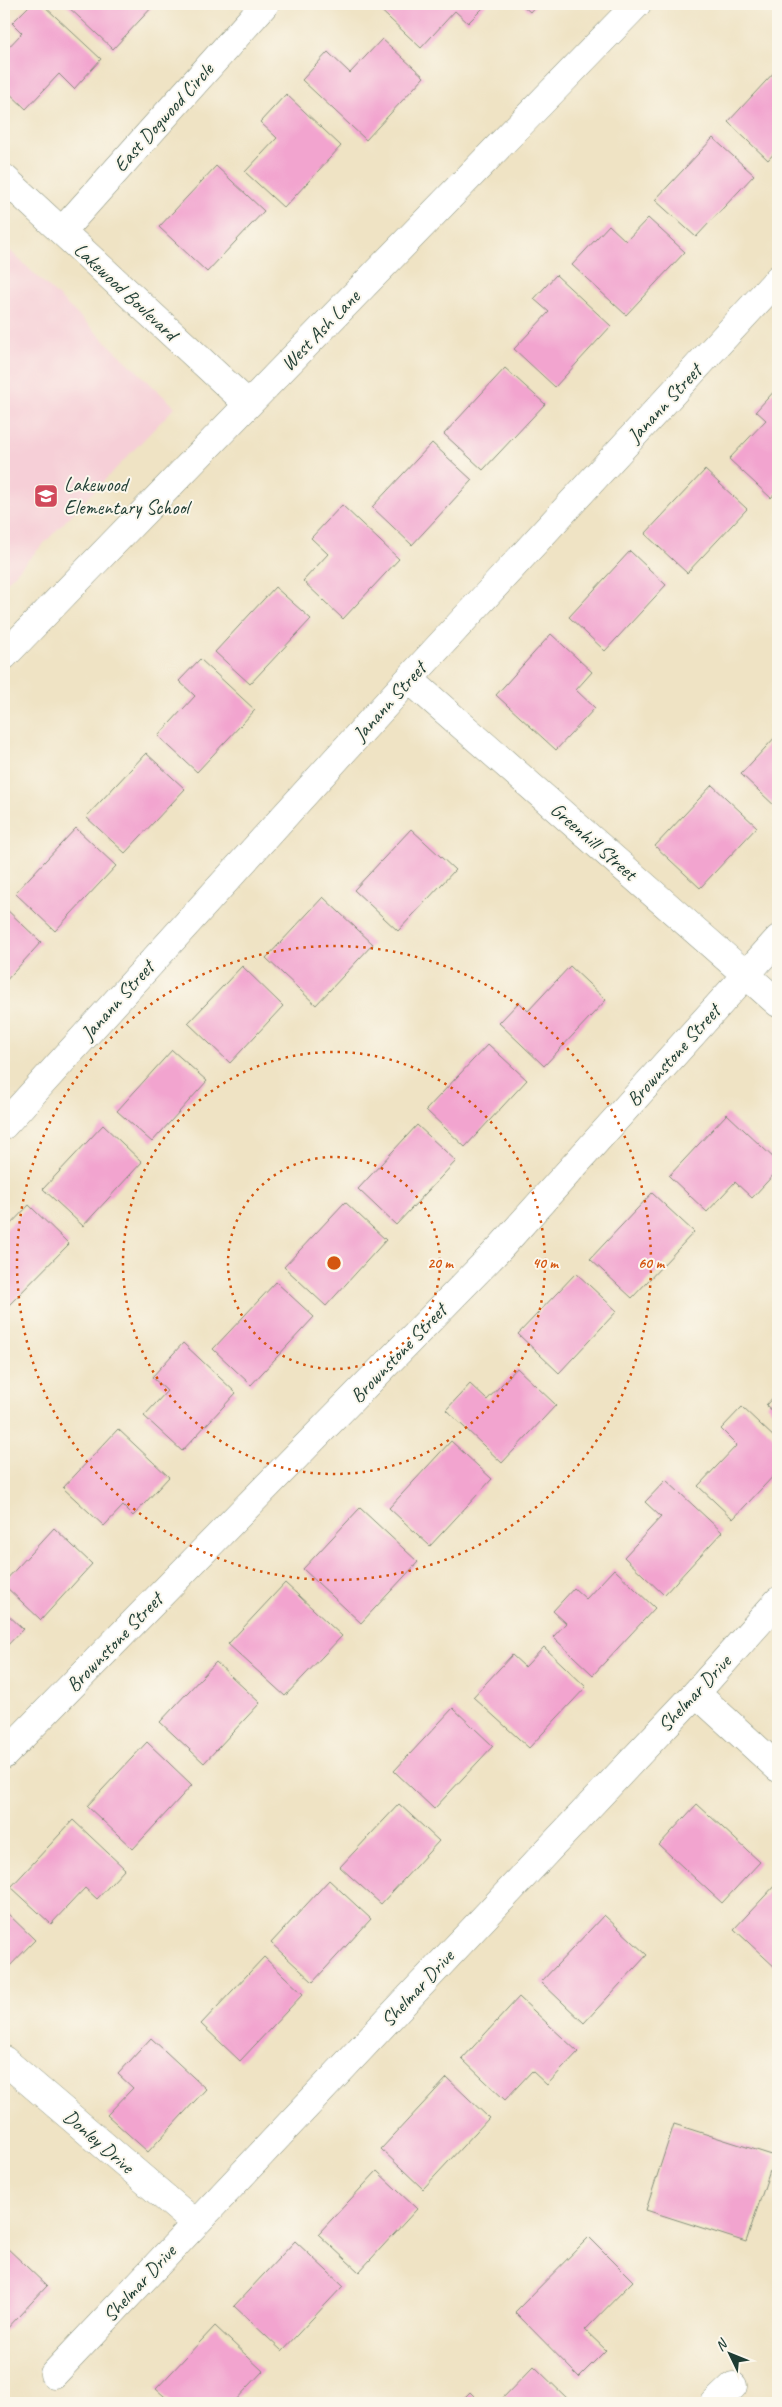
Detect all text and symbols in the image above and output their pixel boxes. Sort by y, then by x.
street label: East Dogwood Circle [108,57,220,177]
street label: Lakewood Boulevard [69,237,185,348]
street label: West Ash Lane [276,283,366,376]
street label: Janann Street [621,356,709,448]
place label: Lakewood Elementary School [64,472,192,520]
school or university icon: Lakewood Elementary School [33,483,59,509]
street label: Janann Street [347,654,434,747]
street label: Greenhill Street [545,797,644,887]
street label: Janann Street [75,953,162,1046]
street label: Brownstone Street [621,997,728,1111]
centre of rings [325,1254,343,1272]
text: 20 m [427,1254,454,1273]
text: 40 m [532,1254,559,1273]
text: 60 m [638,1254,665,1273]
street label: Brownstone Street [345,1296,454,1408]
street label: Brownstone Street [61,1585,170,1697]
street label: Shelmar Drive [652,1649,737,1737]
street label: Shelmar Drive [375,1944,460,2032]
street label: Donley Drive [58,2104,140,2180]
street label: Shelmar Drive [97,2239,182,2327]
north arrow [704,2330,754,2380]
text: N [712,2335,732,2354]

